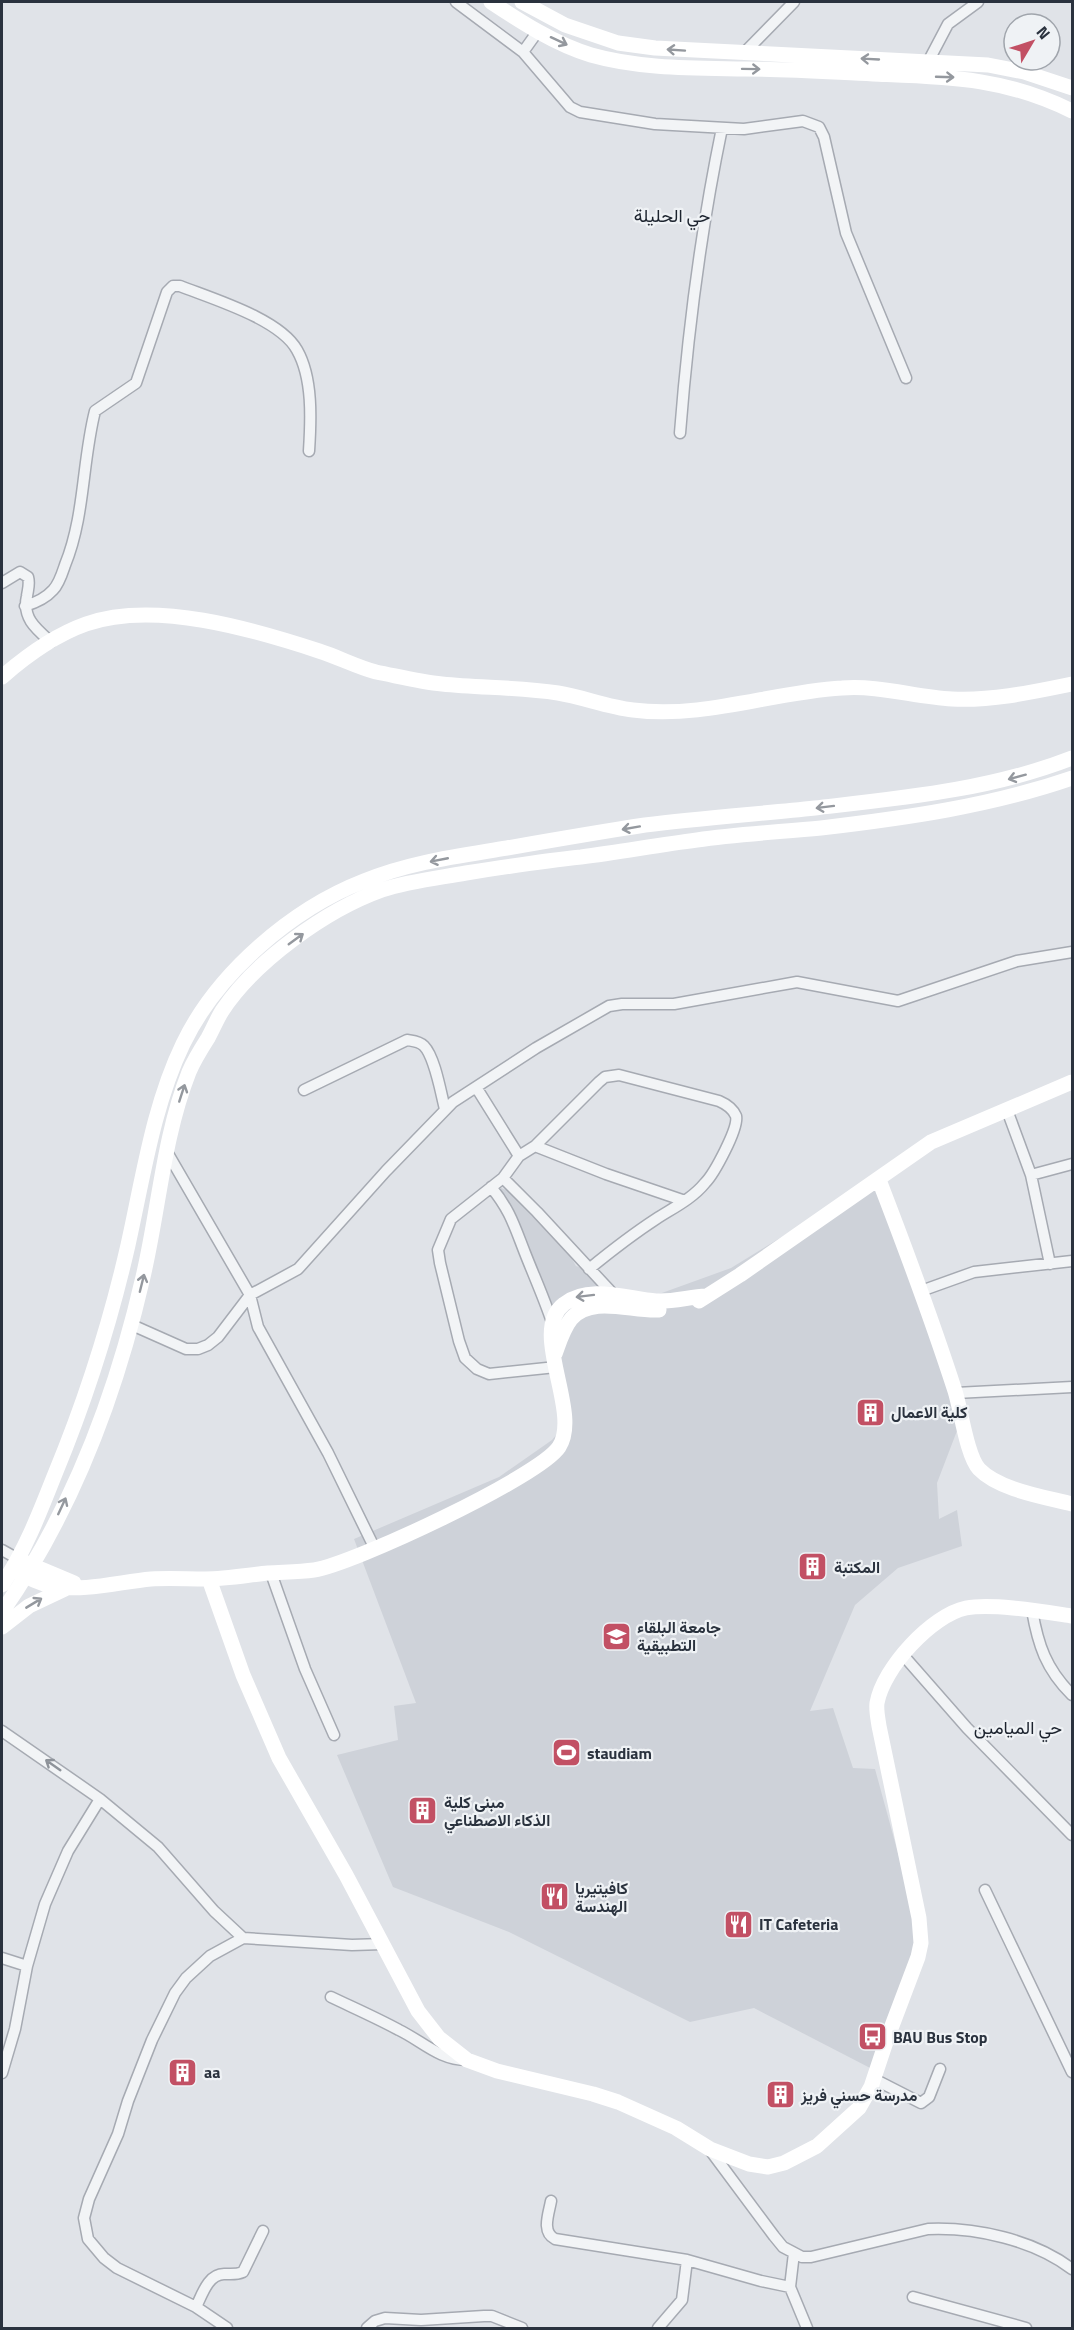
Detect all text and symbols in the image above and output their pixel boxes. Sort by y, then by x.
north arrow [1002,12,1062,72]
text: N [1031,21,1056,44]
one-way arrow [550,36,568,48]
one-way arrow [666,44,686,55]
one-way arrow [861,53,881,64]
one-way arrow [740,63,760,75]
one-way arrow [935,72,955,83]
district label: حي الحليلة [634,202,710,231]
one-way arrow [1008,772,1027,783]
one-way arrow [815,801,835,812]
one-way arrow [622,823,641,834]
one-way arrow [429,855,449,866]
one-way arrow [288,933,304,945]
one-way arrow [177,1084,188,1103]
one-way arrow [136,1274,148,1293]
one-way arrow [576,1291,596,1302]
building icon: كلية الاعمال [854,1396,886,1428]
place label: كلية الاعمال [891,1400,967,1424]
one-way arrow [57,1497,69,1515]
building icon: المكتبة [797,1551,829,1583]
place label: المكتبة [834,1555,880,1579]
one-way arrow [25,1597,42,1609]
place label: جامعة البلقاء التطبيقية [637,1615,721,1657]
school or university icon: جامعة البلقاء التطبيقية [600,1620,632,1652]
district label: حي الميامين [974,1714,1062,1743]
sports icon: staudiam [550,1737,582,1769]
place label: staudiam [587,1741,652,1765]
one-way arrow [45,1759,61,1771]
place label: مبنى كلية الذكاء الاصطناعي [444,1790,550,1834]
building icon: مبنى كلية الذكاء الاصطناعي [407,1795,439,1827]
place label: كافيتيريا الهندسة [575,1876,628,1918]
restaurant icon: كافيتيريا الهندسة [538,1881,570,1913]
restaurant icon: IT Cafeteria [722,1908,754,1940]
place label: IT Cafeteria [759,1912,838,1936]
bus stop icon: BAU Bus Stop [856,2021,888,2053]
place label: BAU Bus Stop [893,2025,988,2049]
building icon: aa [167,2056,199,2088]
place label: aa [204,2060,220,2084]
building icon: مدرسة حسني فريز [764,2079,796,2111]
place label: مدرسة حسني فريز [800,2083,918,2109]

